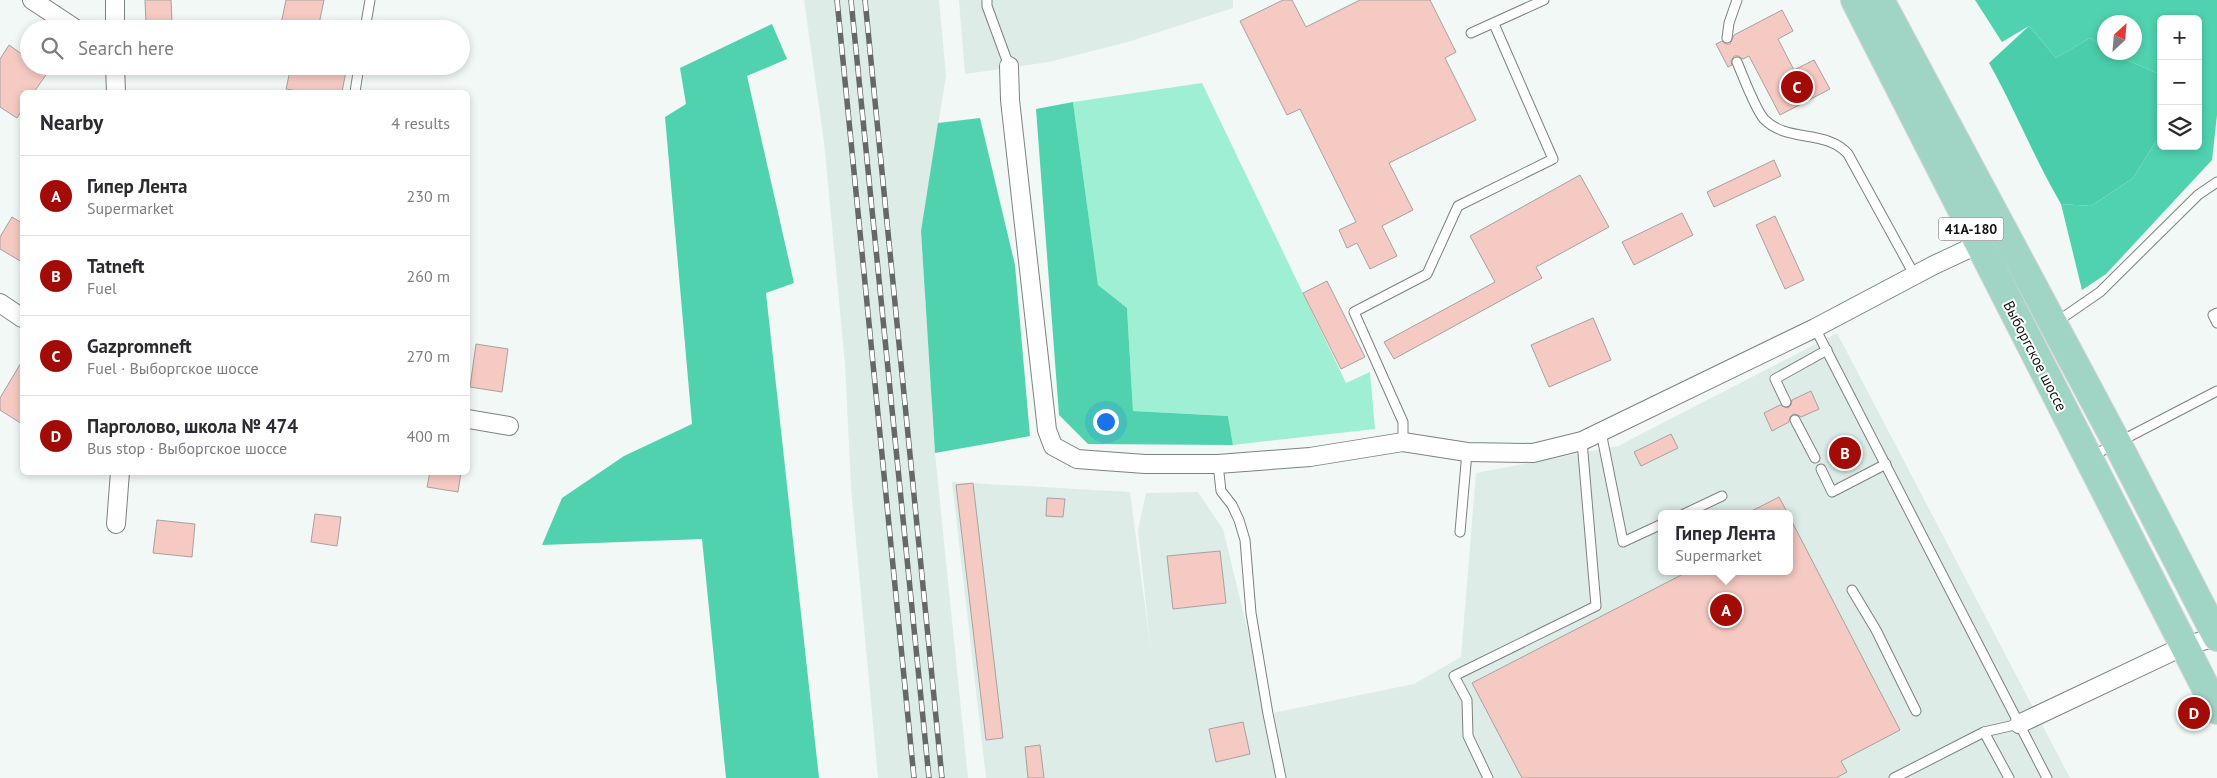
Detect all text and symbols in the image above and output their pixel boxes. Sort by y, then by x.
north arrow [2097,15,2142,60]
map controls [2157,15,2202,150]
button: + [2157,15,2202,60]
search box [20,20,470,75]
icon: search [38,34,66,62]
text: Search here [78,36,174,60]
button: − [2157,60,2202,105]
pin: C [1781,68,1813,106]
button: layers [2157,105,2202,150]
text: Nearby [40,109,103,136]
text: 4 results [391,113,450,133]
text: Гипер Лента [87,174,187,198]
text: A [51,186,61,206]
text: 230 m [407,186,450,206]
text: Supermarket [87,198,174,218]
road number: 41А-180 [1938,218,2004,240]
text: Tatneft [87,254,144,278]
text: B [51,266,61,286]
text: 260 m [407,266,450,286]
text: Fuel [87,278,117,298]
street label: Выборгское шоссе [1999,297,2071,414]
text: Gazpromneft [87,334,192,358]
text: C [52,346,60,366]
text: 270 m [407,346,450,366]
text: Fuel · Выборгское шоссе [87,358,259,378]
your location [1093,409,1119,435]
text: Парголово, школа № 474 [87,414,298,438]
text: D [51,426,61,446]
text: 400 m [407,426,450,446]
pin: B [1829,434,1861,472]
text: Bus stop · Выборгское шоссе [87,438,287,458]
popup [1658,510,1793,575]
text: Гипер Лента [1675,521,1776,545]
text: Supermarket [1675,545,1762,565]
pin: A [1710,591,1742,629]
pin: D [2178,694,2210,732]

